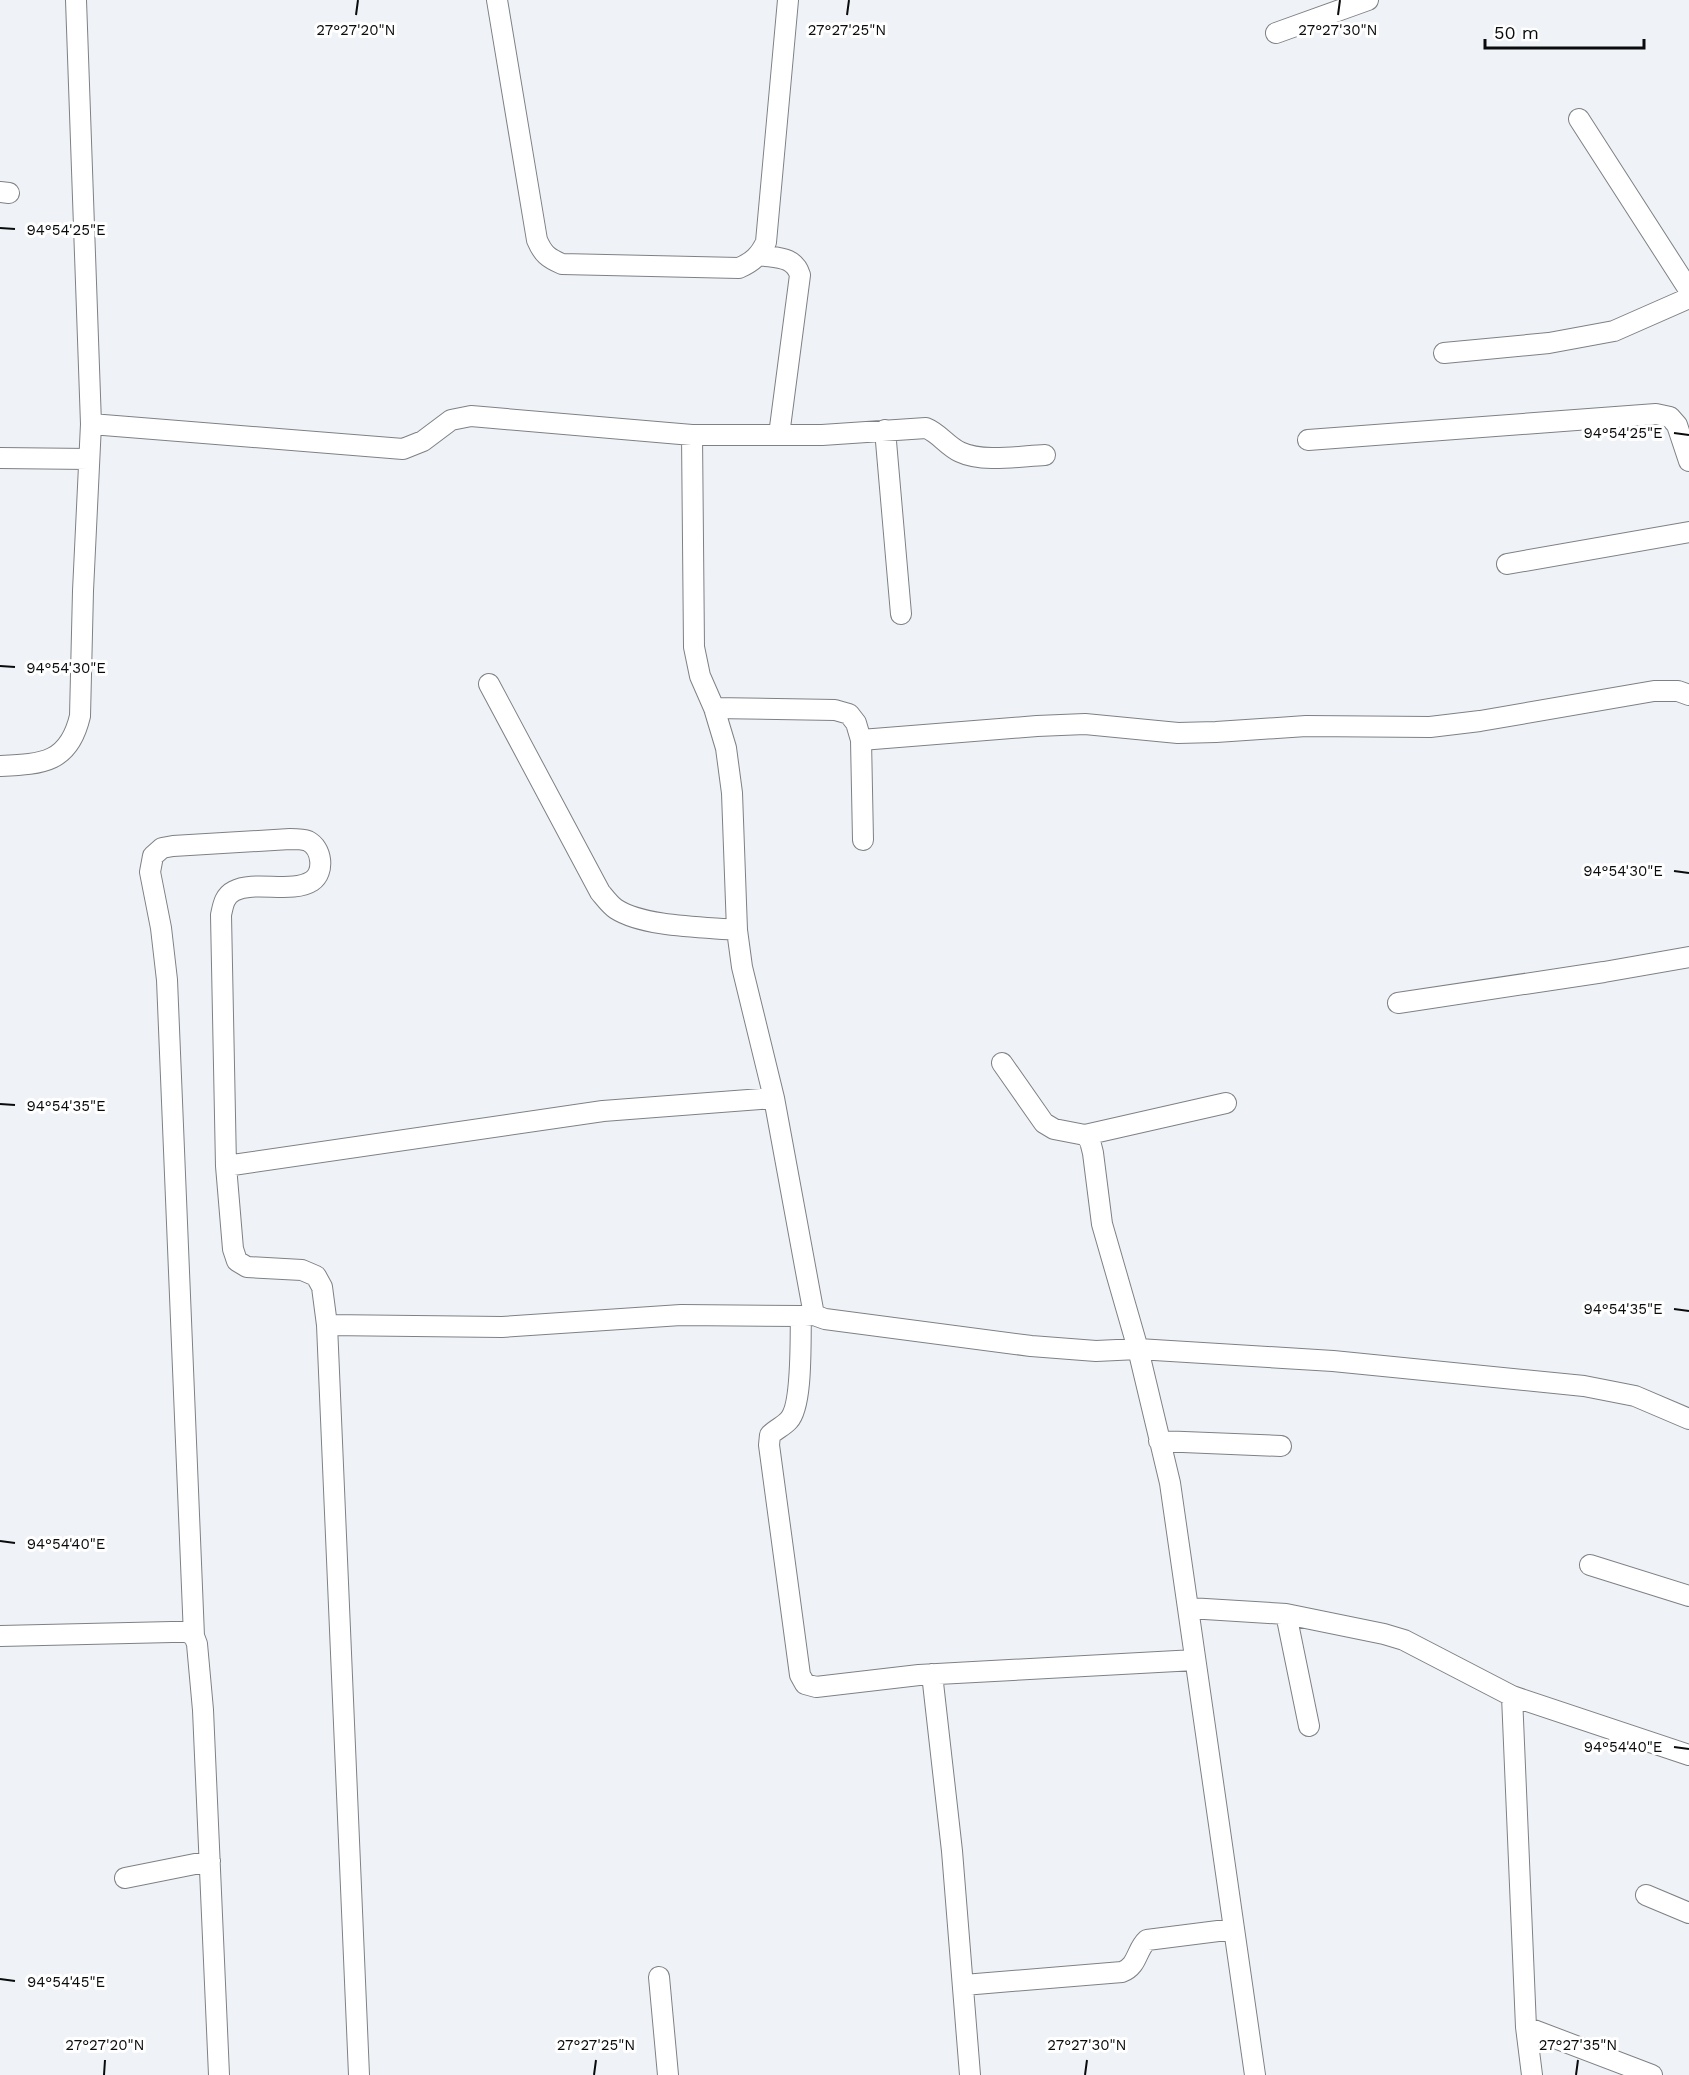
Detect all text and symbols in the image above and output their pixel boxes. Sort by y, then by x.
scale bar [1485,12,1644,50]
text: 27°27'20"N [316,21,396,39]
text: 27°27'25"N [808,21,886,39]
text: 27°27'30"N [1298,21,1378,39]
text: 50 m [1494,22,1539,43]
text: 94°54'25"E [26,221,106,239]
text: 94°54'25"E [1583,424,1663,442]
text: 94°54'30"E [26,659,106,677]
text: 94°54'30"E [1583,862,1663,880]
text: 94°54'35"E [26,1097,106,1115]
text: 94°54'35"E [1583,1300,1663,1318]
text: 94°54'40"E [27,1535,105,1553]
text: 94°54'40"E [1584,1738,1662,1756]
text: 94°54'45"E [27,1973,105,1991]
text: 27°27'20"N [65,2036,145,2054]
text: 27°27'25"N [557,2036,635,2054]
text: 27°27'30"N [1047,2036,1127,2054]
text: 27°27'35"N [1539,2036,1617,2054]

